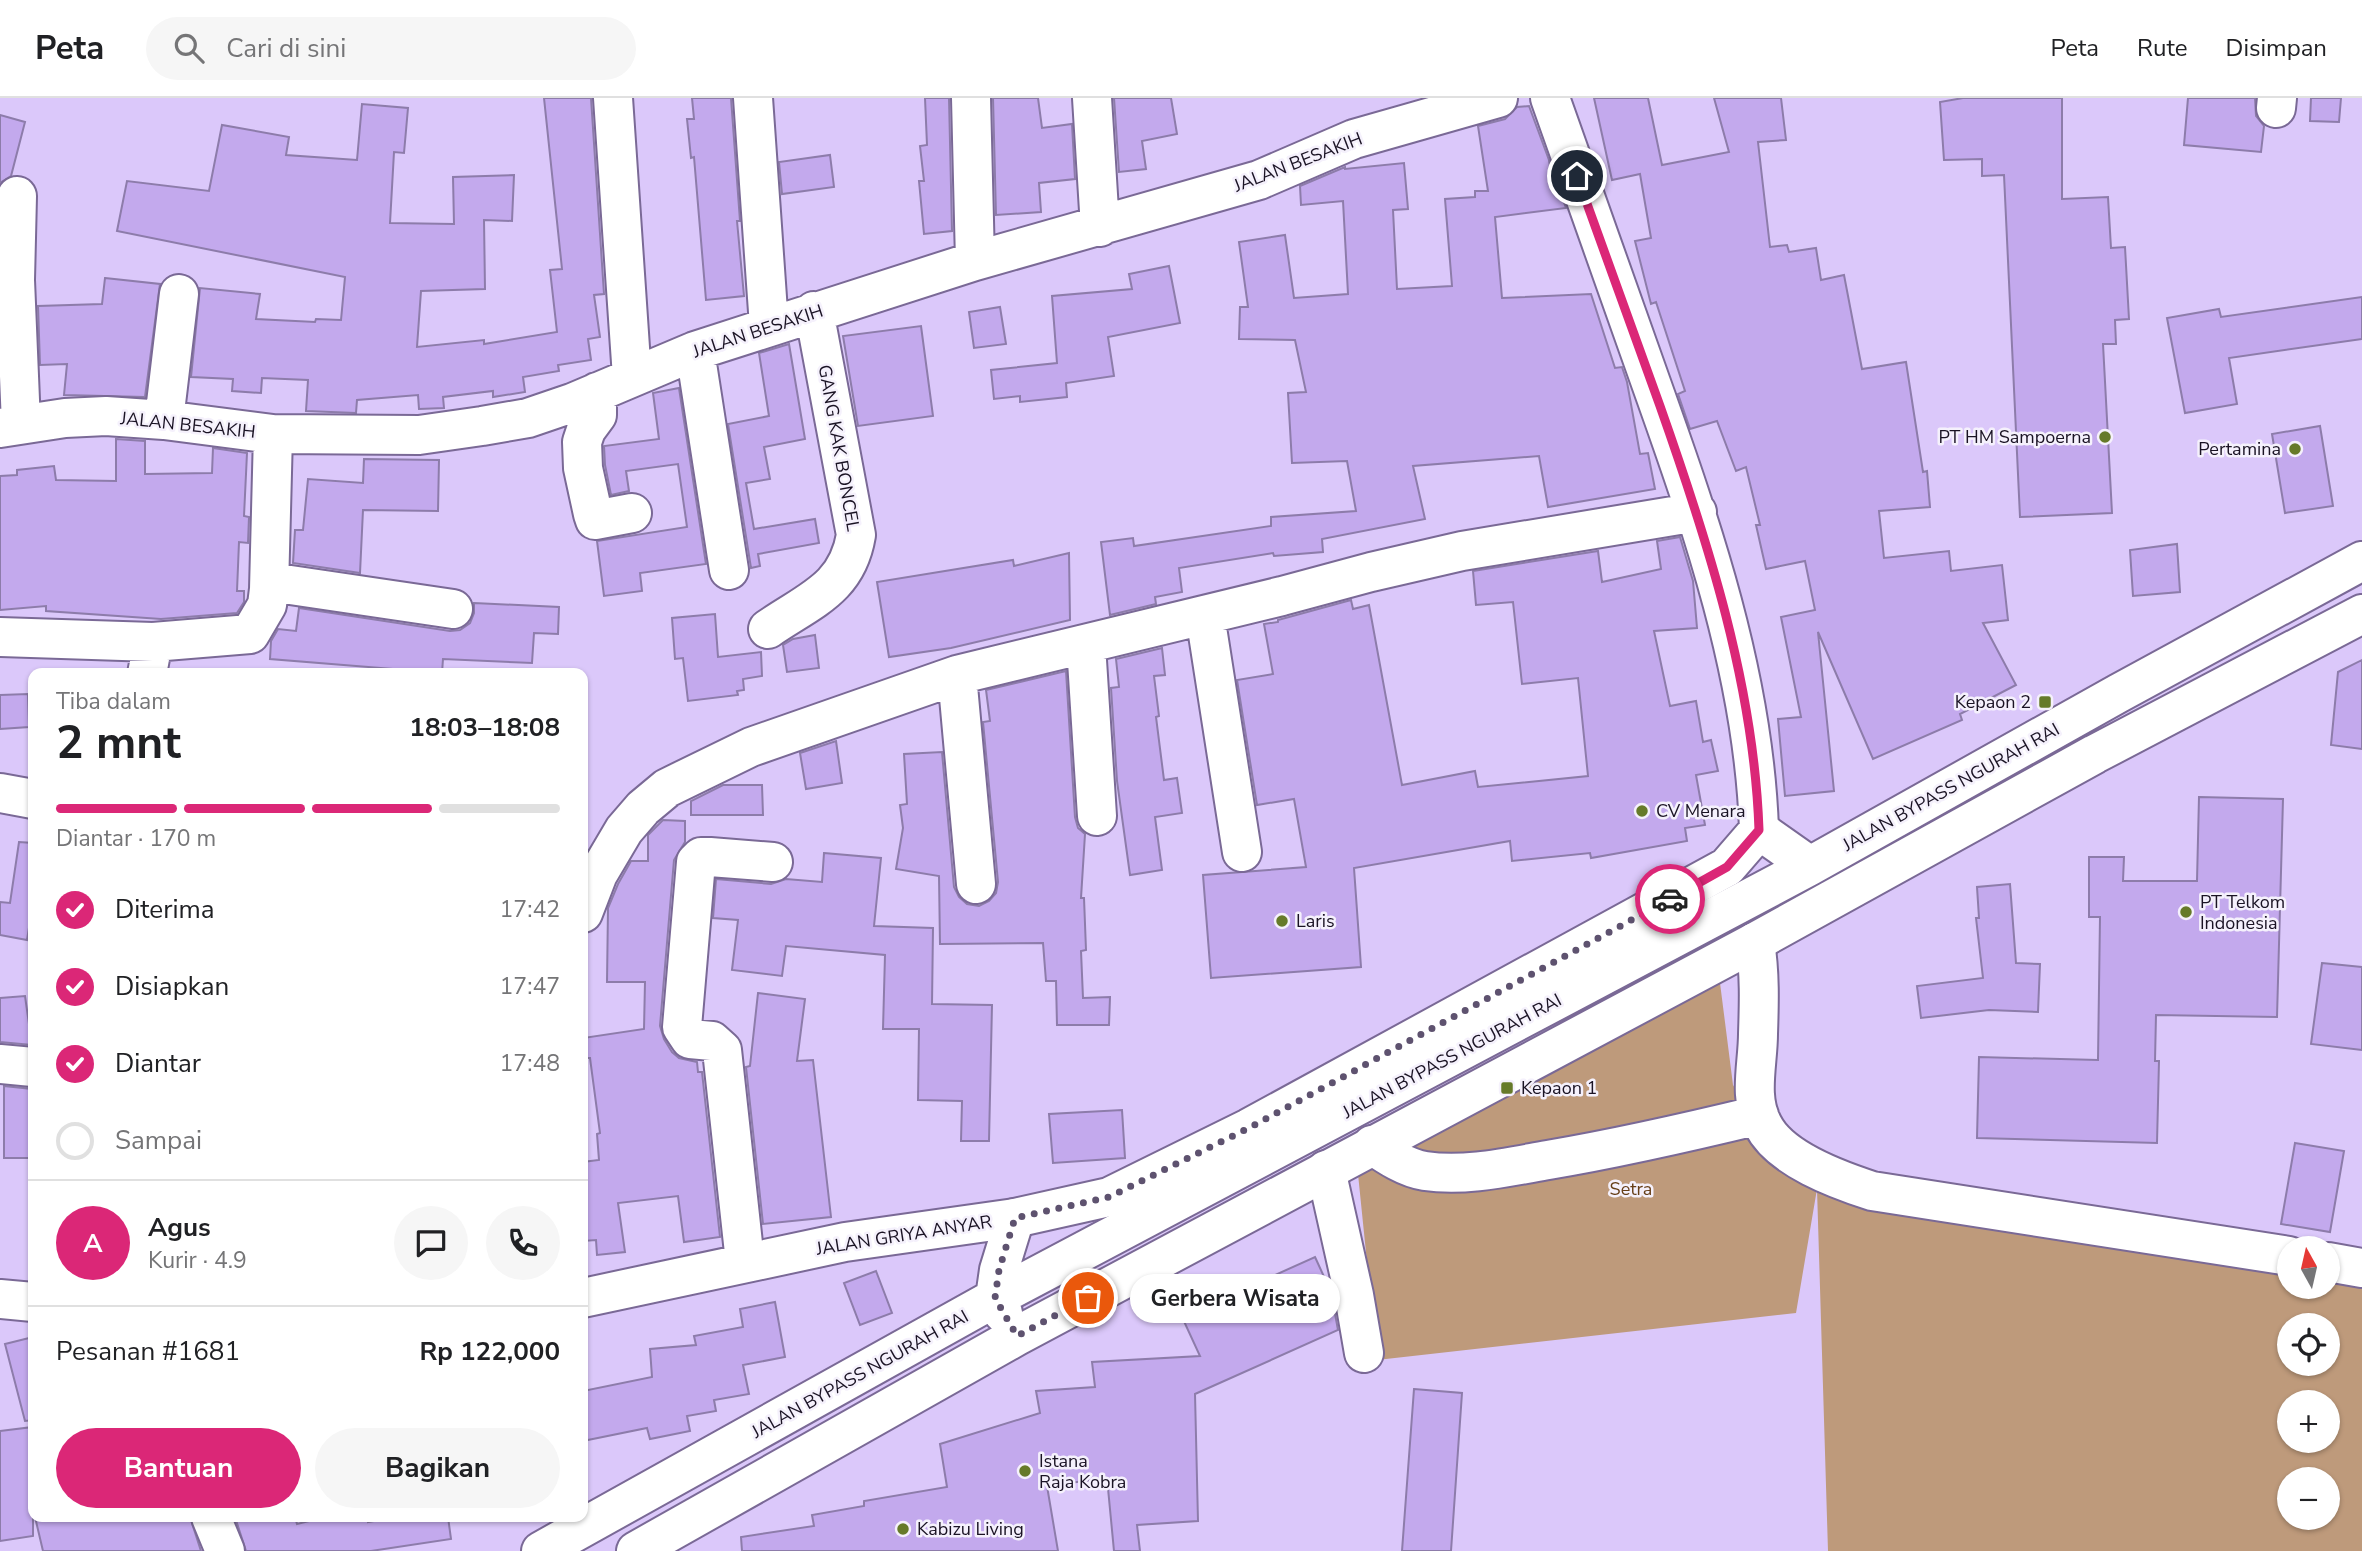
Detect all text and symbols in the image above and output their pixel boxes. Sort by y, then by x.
search box [146,17,636,80]
text: Peta [35,26,104,71]
icon: search [170,29,208,67]
text: Cari di sini [226,31,346,66]
text: Peta [2050,32,2099,64]
text: Rute [2137,32,2188,64]
text: Disimpan [2226,32,2327,64]
street label: JALAN BESAKIH [1229,126,1366,198]
pin [1547,146,1607,206]
icon: home [1558,157,1596,195]
street label: JALAN BESAKIH [689,299,826,364]
street label: GANG KAK BONCEL [813,363,865,533]
street label: JALAN BESAKIH [118,406,257,444]
place label: PT HM Sampoerna [1938,425,2091,449]
marker: PT HM Sampoerna [2097,429,2113,445]
place label: Pertamina [2198,437,2281,461]
marker: Pertamina [2287,441,2303,457]
text: Tiba dalam [56,686,171,717]
place label: Kepaon 2 [1955,690,2031,714]
marker: Kepaon 2 [2037,694,2053,710]
text: 18:03–18:08 [409,710,560,745]
text: 2 mnt [56,711,181,774]
street label: JALAN BYPASS NGURAH RAI [1837,717,2064,857]
place label: CV Menara [1656,799,1745,823]
marker: CV Menara [1634,803,1650,819]
text: Diantar · 170 m [56,823,216,854]
courier [1635,864,1705,934]
icon: car [1651,880,1689,918]
place label: PT Telkom Indonesia [2200,890,2285,935]
icon: check [56,891,94,929]
text: Diterima [115,892,215,927]
text: 17:42 [500,894,560,925]
marker: PT Telkom Indonesia [2178,904,2194,920]
place label: Laris [1296,909,1335,933]
marker: Laris [1274,913,1290,929]
icon: check [56,968,94,1006]
text: Disiapkan [115,969,229,1004]
text: 17:47 [500,971,560,1002]
street label: JALAN BYPASS NGURAH RAI [1338,988,1566,1124]
icon: check [56,1045,94,1083]
text: Diantar [115,1046,201,1081]
text: 17:48 [500,1048,560,1079]
place label: Kepaon 1 [1521,1076,1597,1100]
marker: Kepaon 1 [1499,1080,1515,1096]
text: Sampai [115,1123,202,1158]
park label: Setra [1610,1177,1652,1201]
button: chat [394,1206,468,1280]
button: phone [486,1206,560,1280]
street label: JALAN GRIYA ANYAR [813,1209,994,1261]
text: Agus [148,1210,211,1245]
text: A [83,1226,103,1261]
north arrow [2277,1236,2340,1298]
map controls [2277,1236,2340,1530]
text: Kurir · 4.9 [148,1245,247,1276]
pin [1058,1268,1118,1328]
callout: Gerbera Wisata [1130,1274,1340,1322]
icon: bag [1069,1279,1107,1317]
text: Gerbera Wisata [1150,1283,1320,1314]
street label: JALAN BYPASS NGURAH RAI [746,1304,973,1444]
button: locate [2277,1313,2340,1376]
text: Pesanan #1681 [56,1334,240,1369]
text: Rp 122,000 [419,1334,560,1369]
button: + [2277,1390,2340,1453]
button: Bantuan [56,1428,301,1508]
button: Bagikan [315,1428,560,1508]
place label: Istana Raja Kobra [1039,1449,1126,1494]
marker: Istana Raja Kobra [1017,1463,1033,1479]
button: − [2277,1467,2340,1530]
place label: Kabizu Living [917,1517,1024,1541]
marker: Kabizu Living [895,1521,911,1537]

